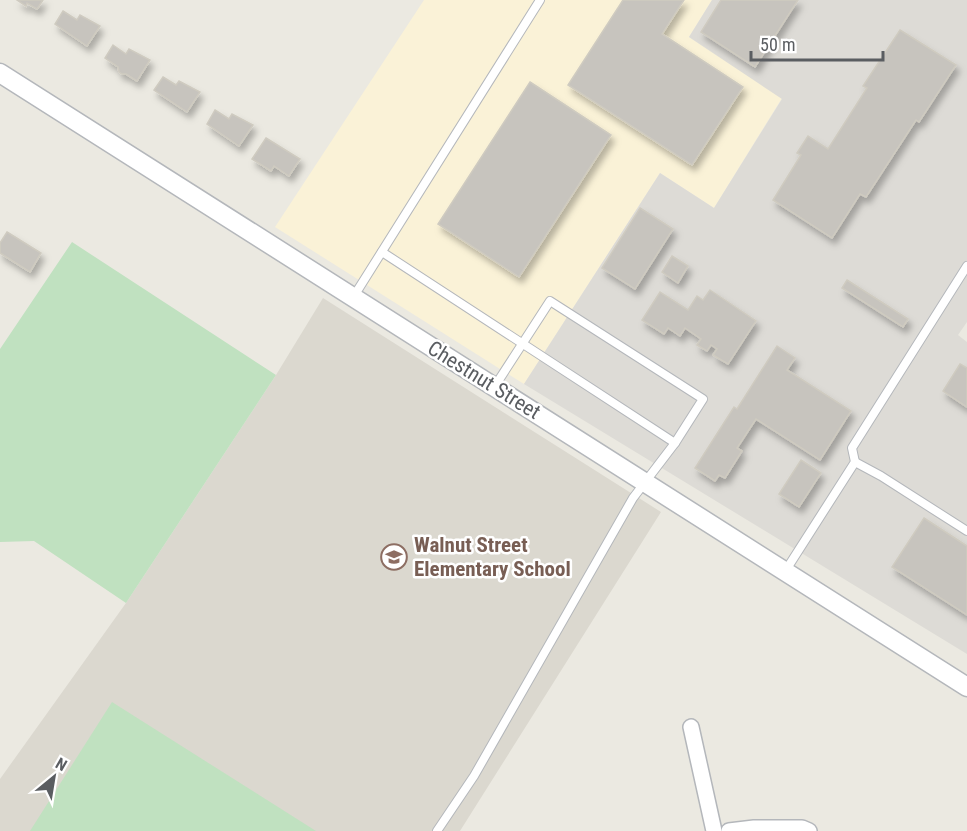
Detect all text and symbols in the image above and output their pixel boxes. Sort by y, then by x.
scale bar [751,24,883,62]
text: 50 m [760,34,795,55]
street label: Chestnut Street [423,336,545,424]
place label: Walnut Street Elementary School [414,533,571,581]
school or university icon: Walnut Street Elementary School [379,542,409,572]
north arrow [24,747,84,807]
text: N [52,754,70,775]

